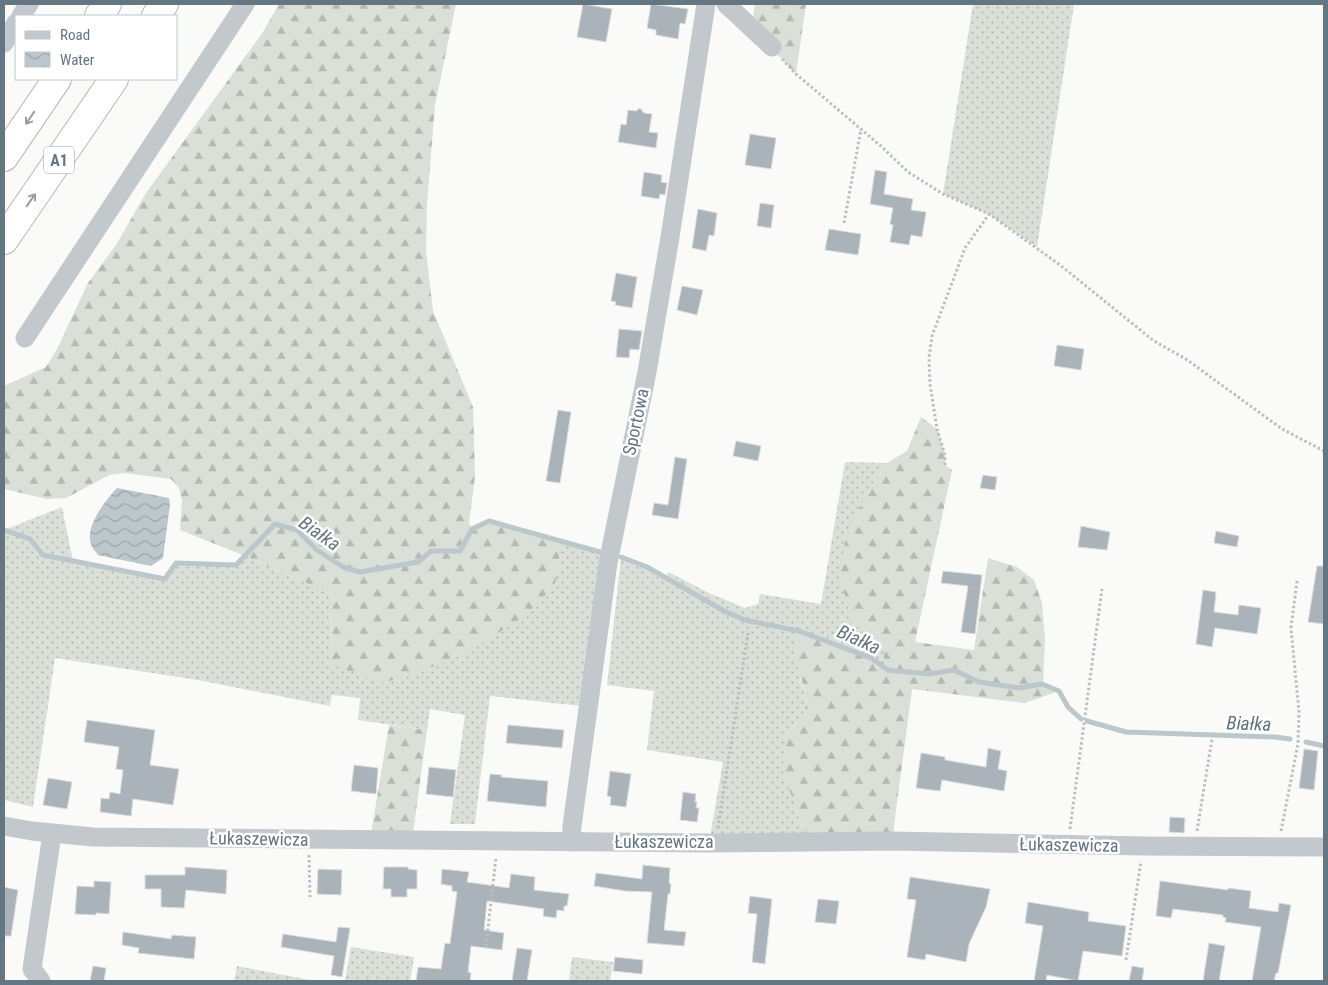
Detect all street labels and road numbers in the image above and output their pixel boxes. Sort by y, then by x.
road number: A1 [44,146,74,174]
street label: Sportowa [618,387,653,457]
street label: Łukaszewicza [209,827,309,850]
street label: Łukaszewicza [614,831,714,852]
street label: Łukaszewicza [1019,833,1119,856]

